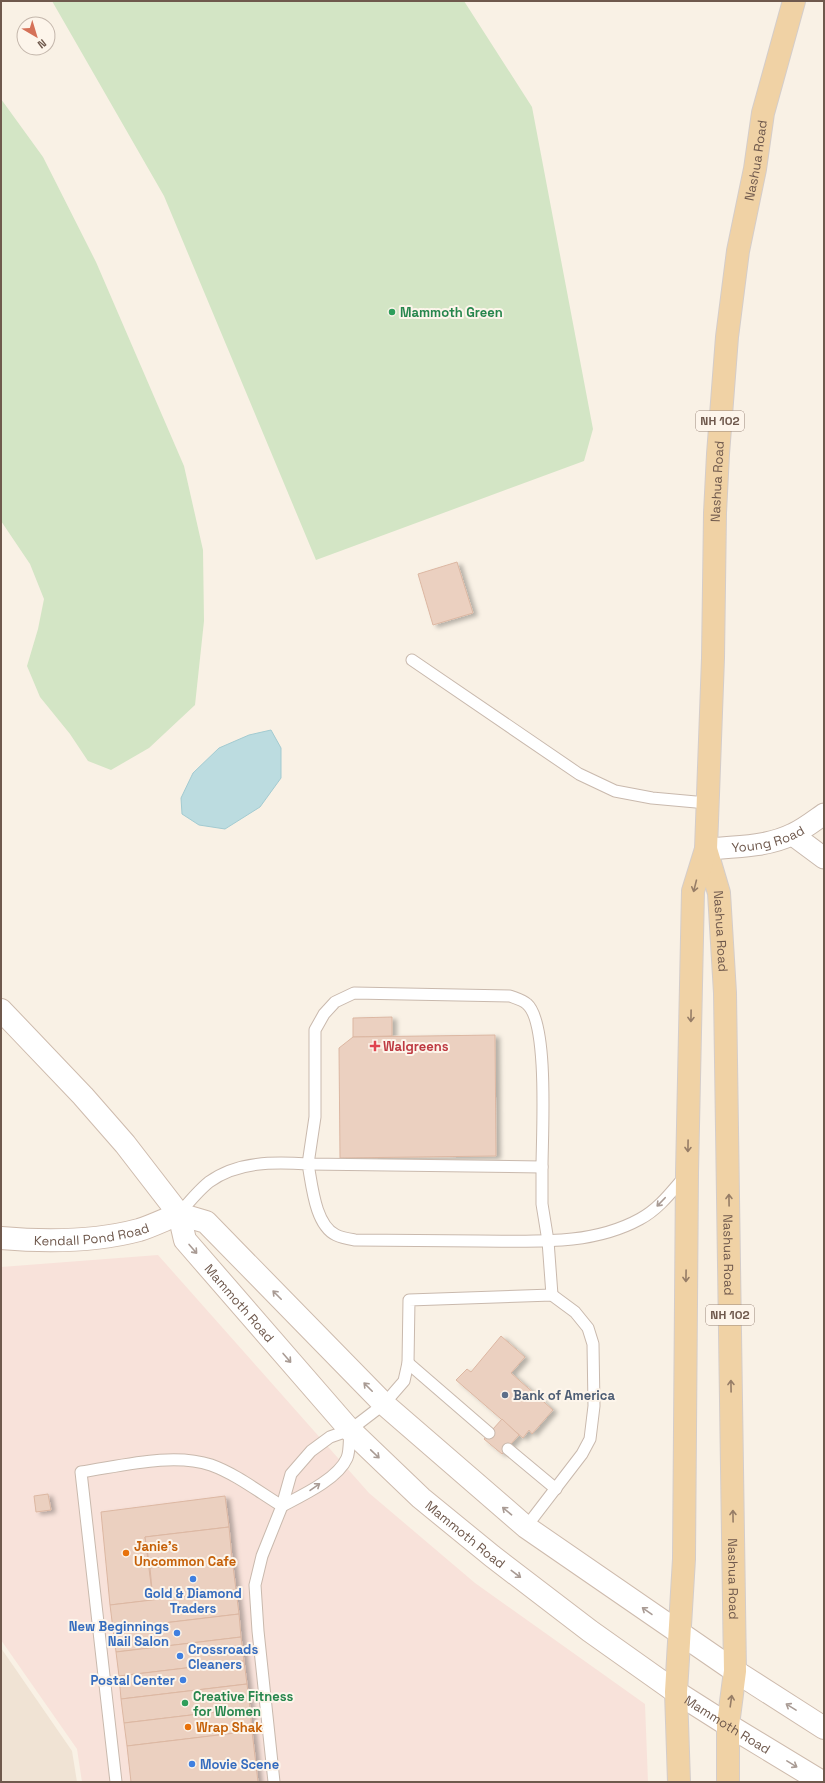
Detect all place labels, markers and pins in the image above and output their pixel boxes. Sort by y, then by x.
place label: Mammoth Green [400,304,503,321]
marker: Mammoth Green [387,307,397,317]
place label: Walgreens [383,1038,449,1055]
marker: Walgreens [370,1041,380,1051]
place label: Bank of America [513,1387,615,1404]
marker: Bank of America [500,1390,510,1400]
place label: Janie's Uncommon Cafe [134,1538,236,1570]
marker: Janie's Uncommon Cafe [121,1548,131,1558]
marker: Gold & Diamond Traders [188,1574,198,1584]
place label: Gold & Diamond Traders [144,1585,242,1617]
place label: New Beginnings Nail Salon [69,1618,169,1650]
marker: New Beginnings Nail Salon [172,1628,182,1638]
place label: Crossroads Cleaners [188,1641,258,1673]
marker: Crossroads Cleaners [175,1651,185,1661]
place label: Postal Center [90,1672,175,1689]
marker: Postal Center [178,1675,188,1685]
place label: Creative Fitness for Women [193,1688,294,1720]
marker: Creative Fitness for Women [180,1698,190,1708]
place label: Wrap Shak [196,1719,263,1736]
marker: Wrap Shak [183,1722,193,1732]
place label: Movie Scene [200,1756,279,1773]
marker: Movie Scene [187,1759,197,1769]

